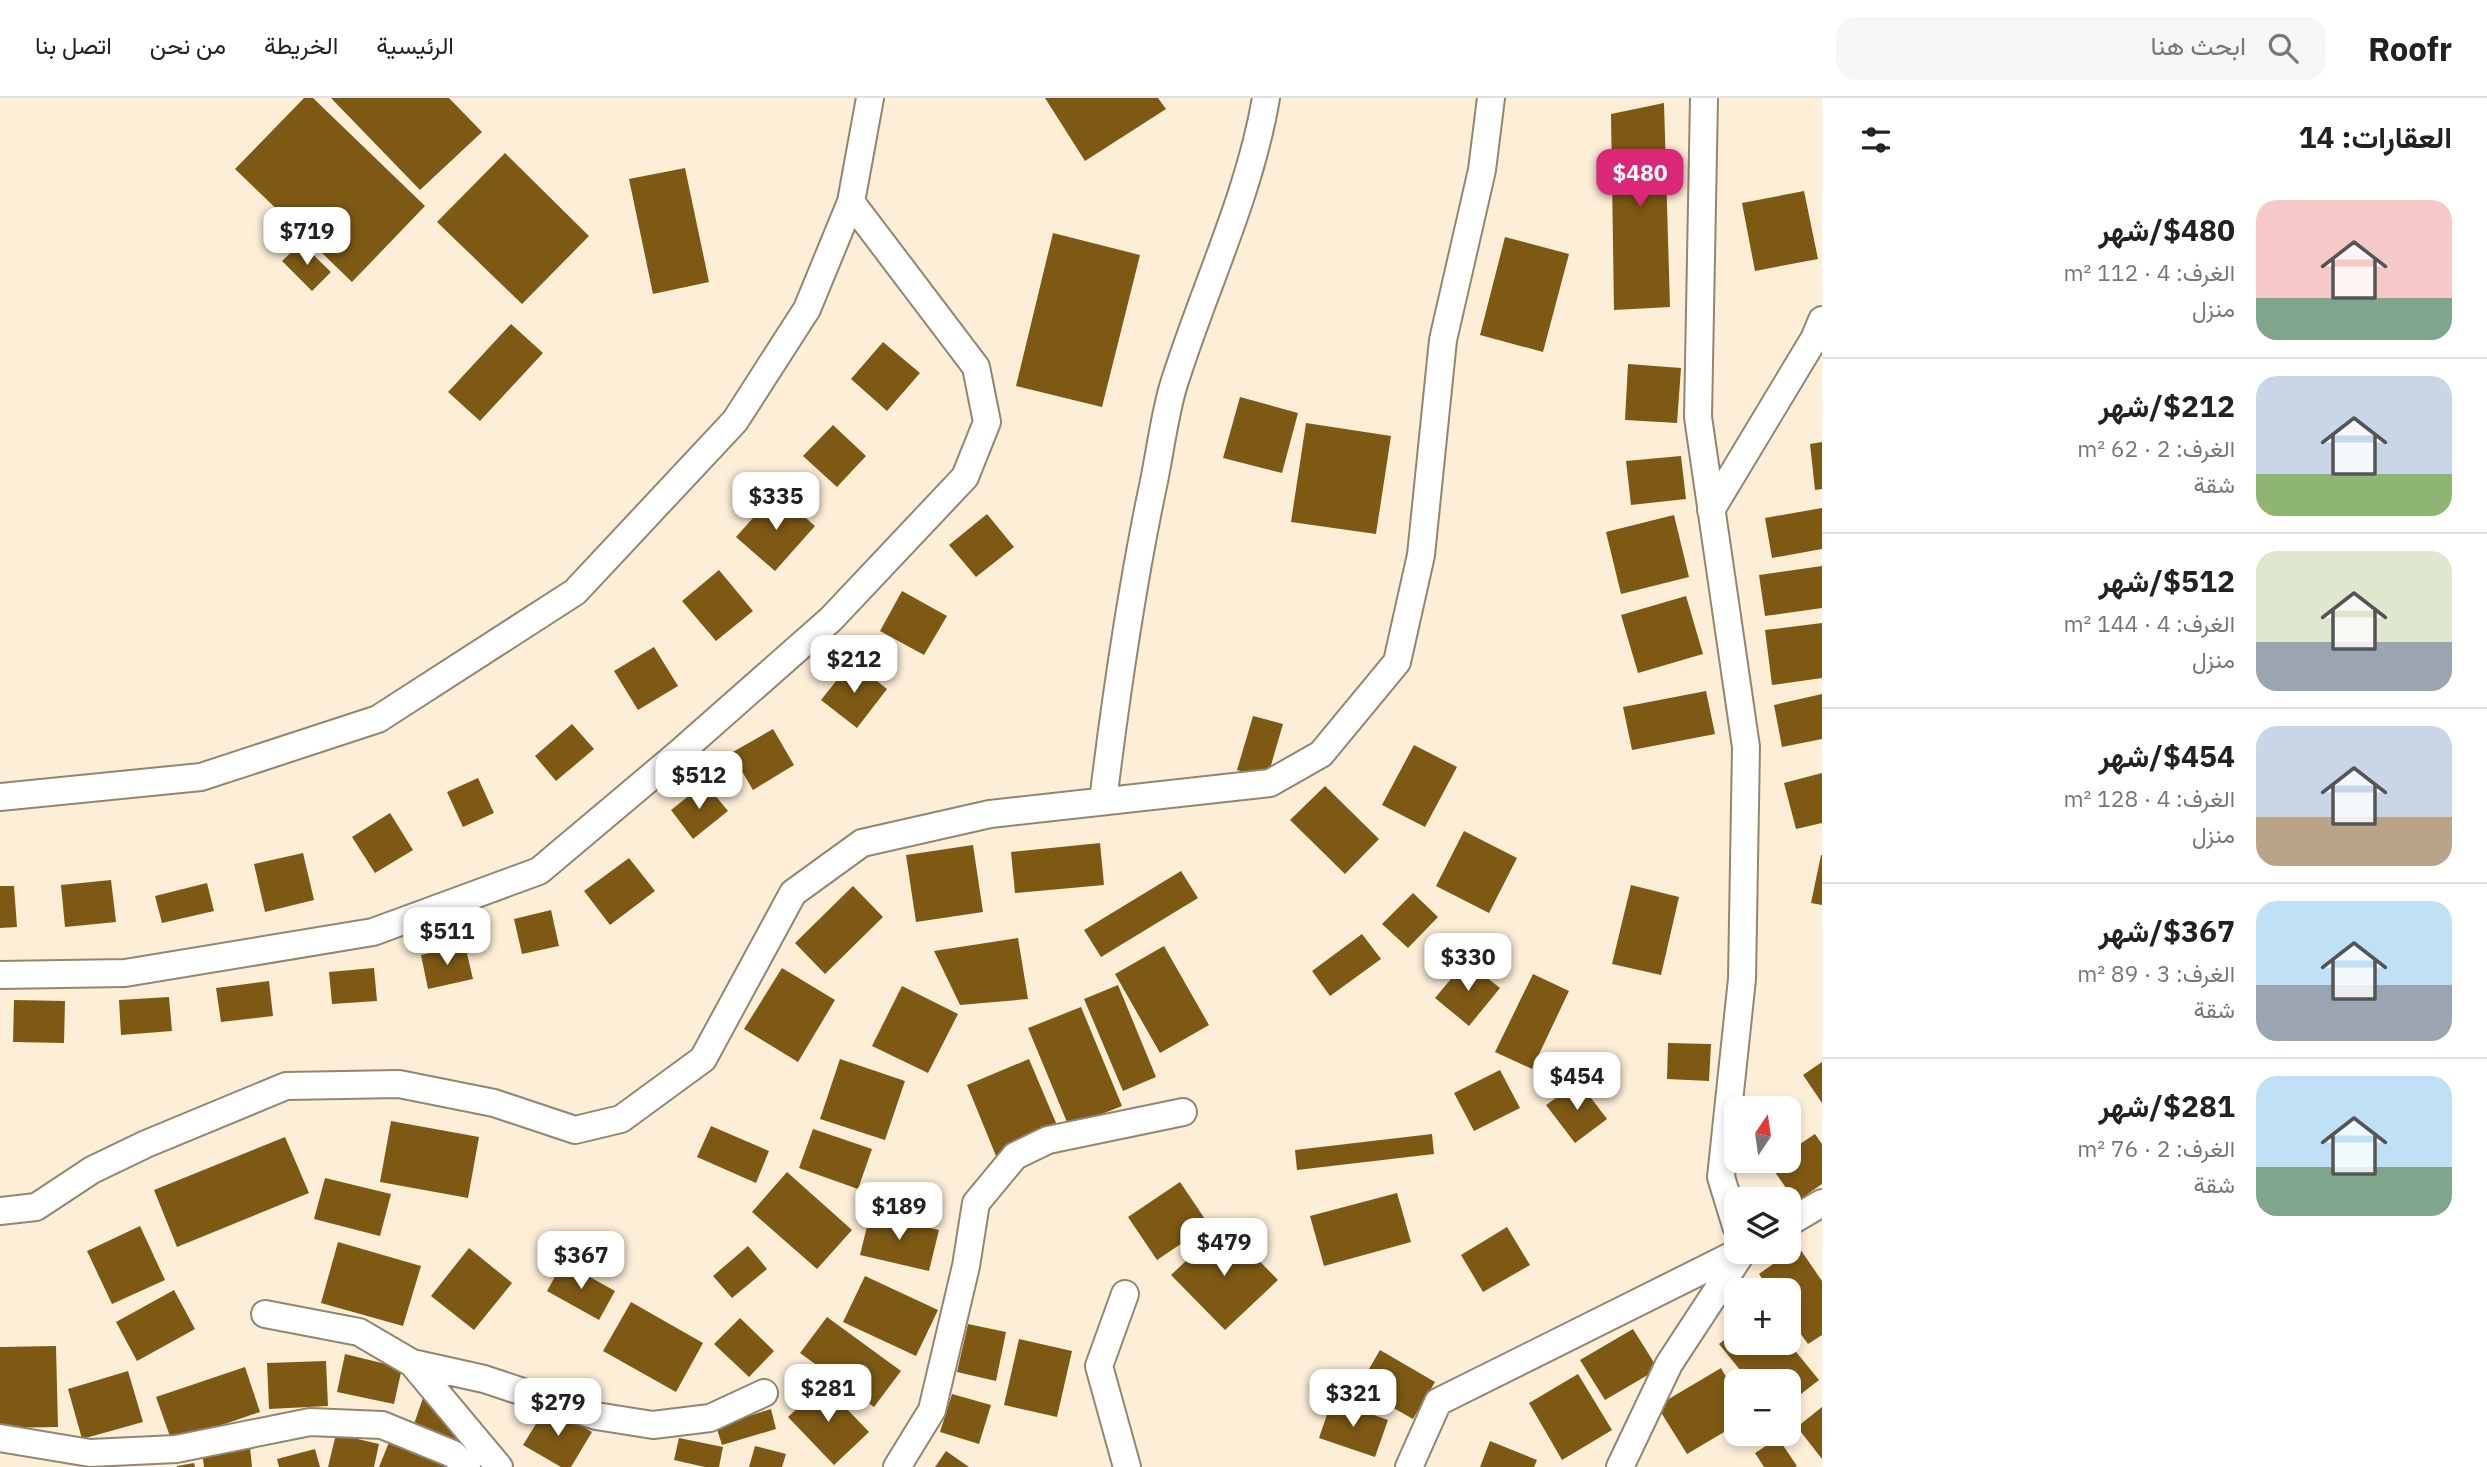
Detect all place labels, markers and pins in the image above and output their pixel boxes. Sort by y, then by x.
pin: $480 [1599,150,1681,209]
pin: $719 [266,208,348,267]
pin: $335 [735,472,817,532]
pin: $212 [813,636,895,695]
pin: $512 [658,752,740,811]
pin: $511 [406,908,488,967]
pin: $330 [1427,934,1509,993]
pin: $454 [1536,1052,1618,1112]
pin: $189 [858,1182,940,1242]
pin: $479 [1183,1218,1265,1278]
pin: $367 [540,1232,622,1291]
pin: $281 [787,1364,869,1424]
pin: $321 [1312,1370,1394,1429]
pin: $279 [517,1378,599,1438]

